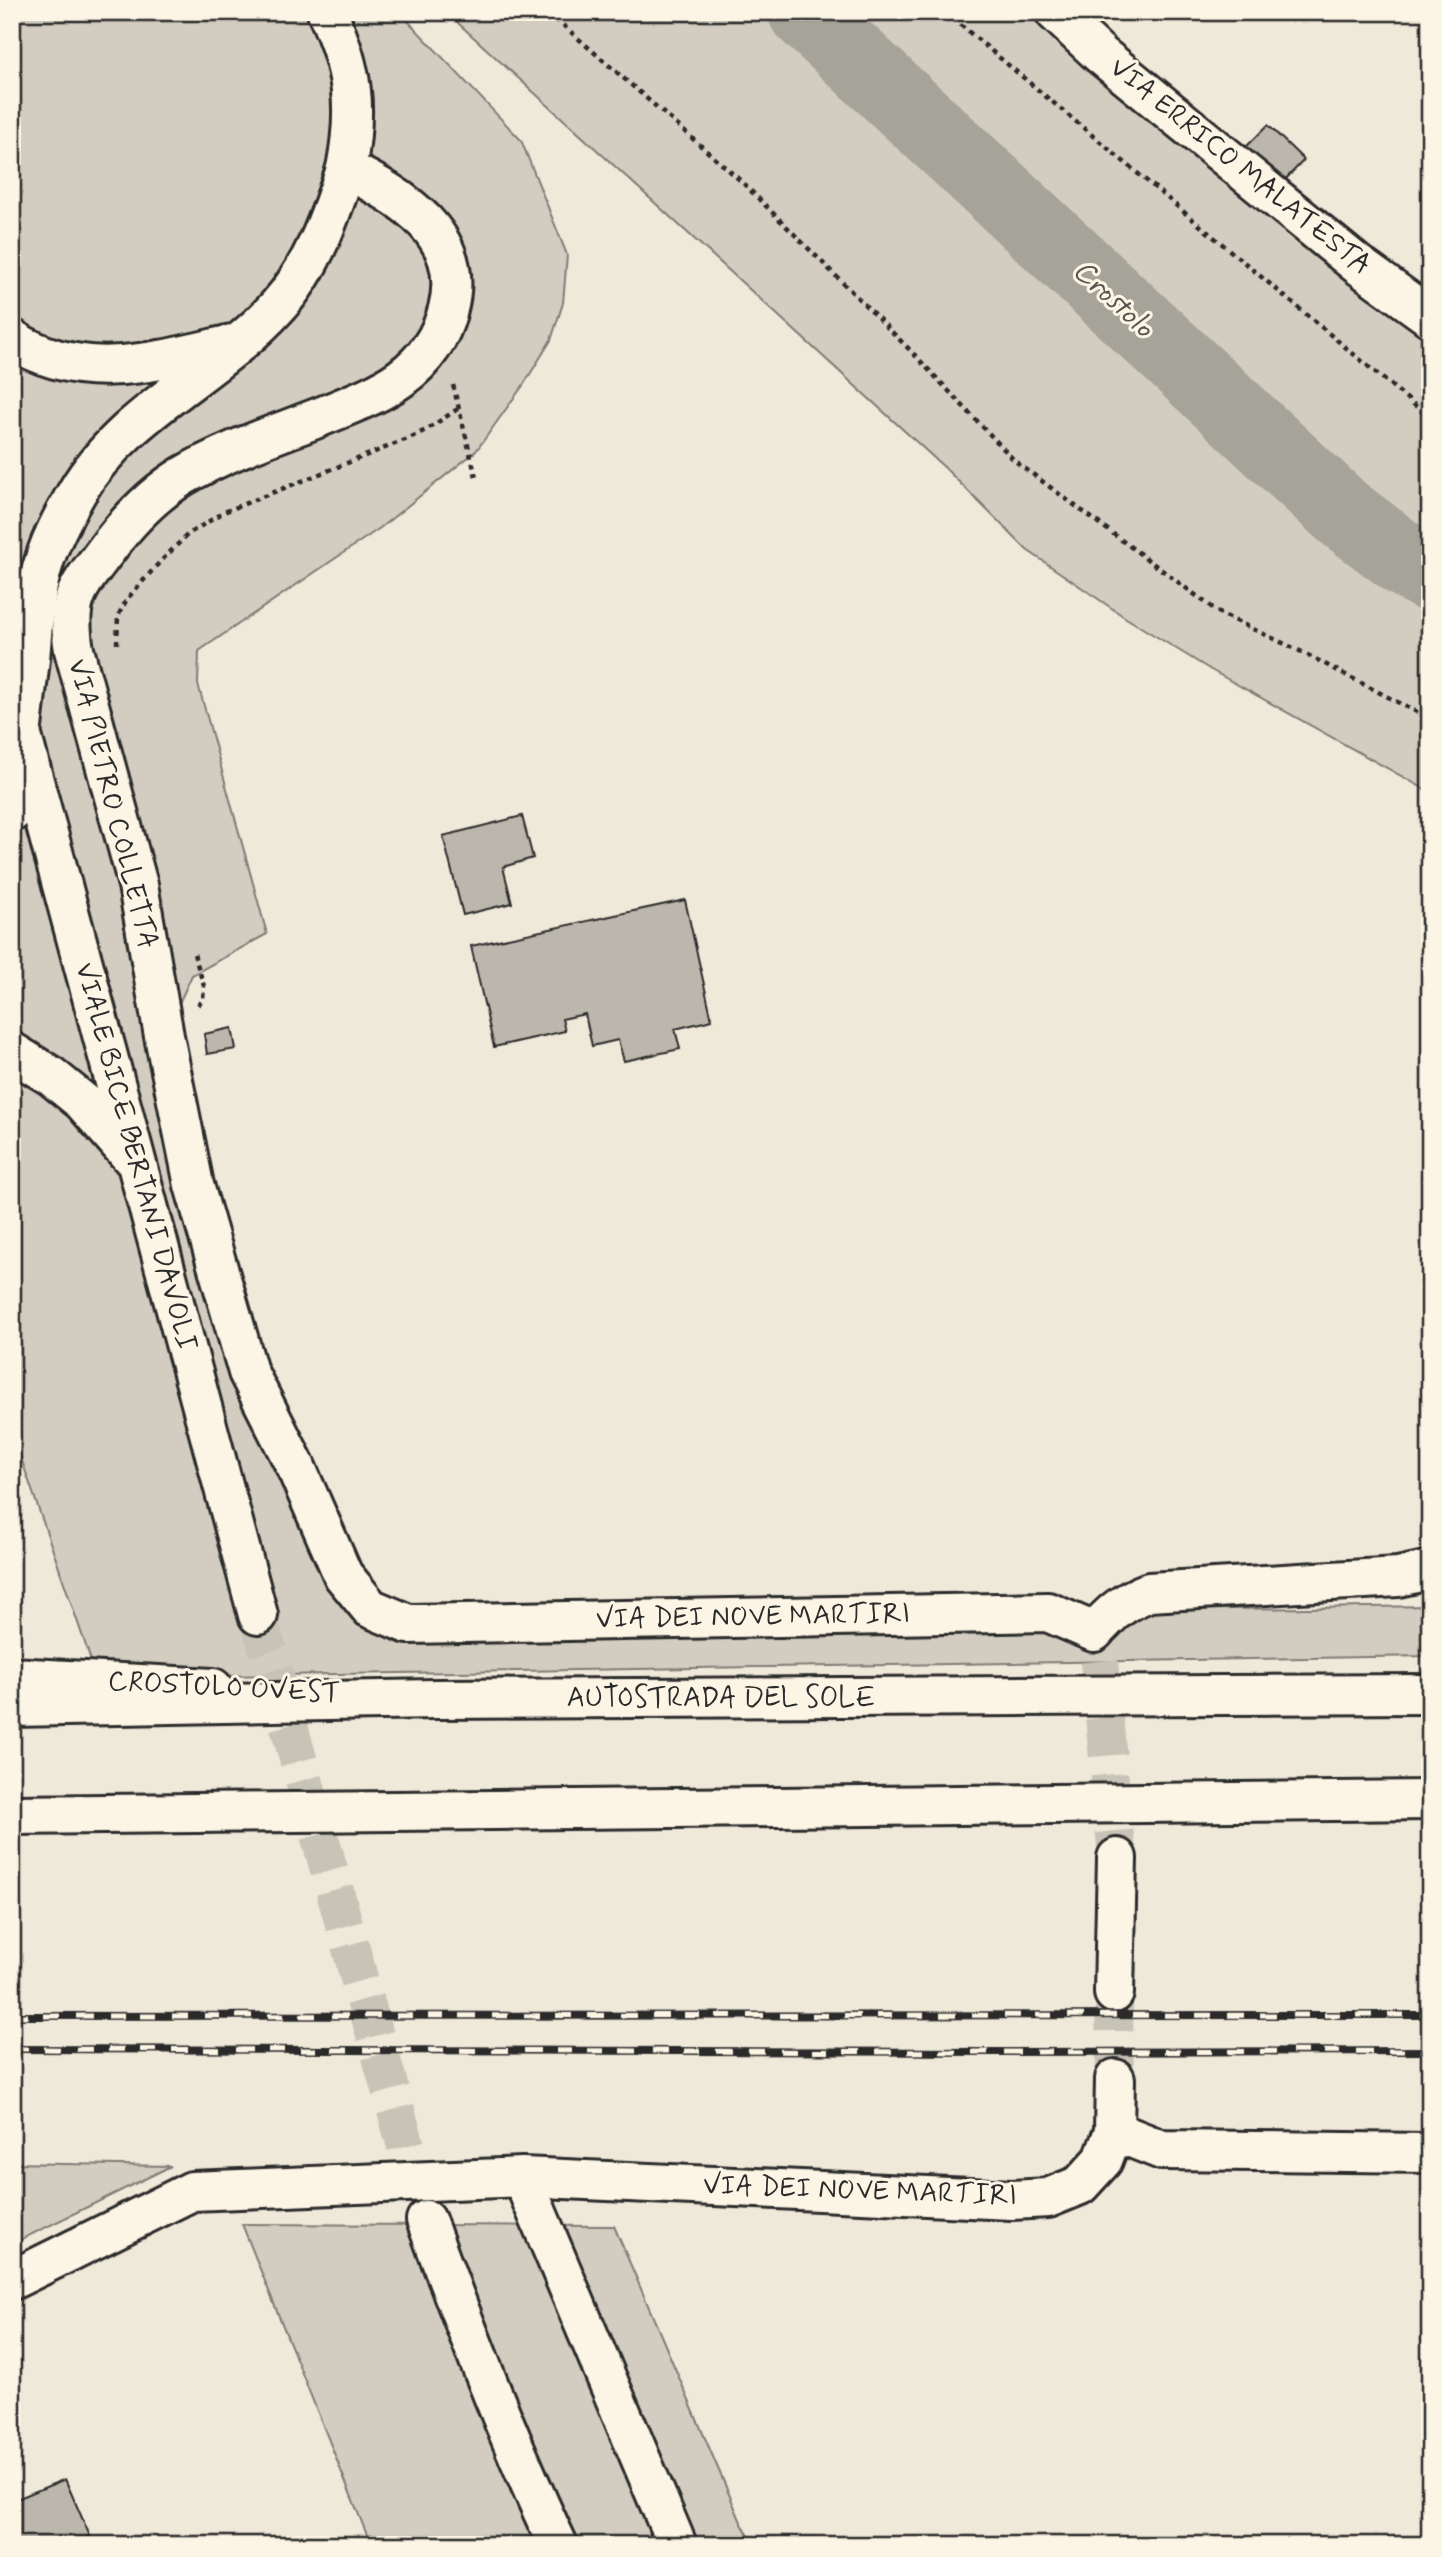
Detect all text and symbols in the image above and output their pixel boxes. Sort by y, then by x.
street label: VIA ERRICO MALATESTA [1101,50,1379,284]
water label: Crostolo [1064,251,1163,347]
street label: VIA PIETRO COLLETTA [58,655,166,953]
street label: VIALE BICE BERTANI DAVOLI [65,959,205,1355]
street label: VIA DEI NOVE MARTIRI [596,1596,910,1638]
street label: CROSTOLO OVEST [107,1663,341,1713]
street label: AUTOSTRADA DEL SOLE [567,1680,875,1717]
street label: VIA DEI NOVE MARTIRI [702,2167,1018,2215]

